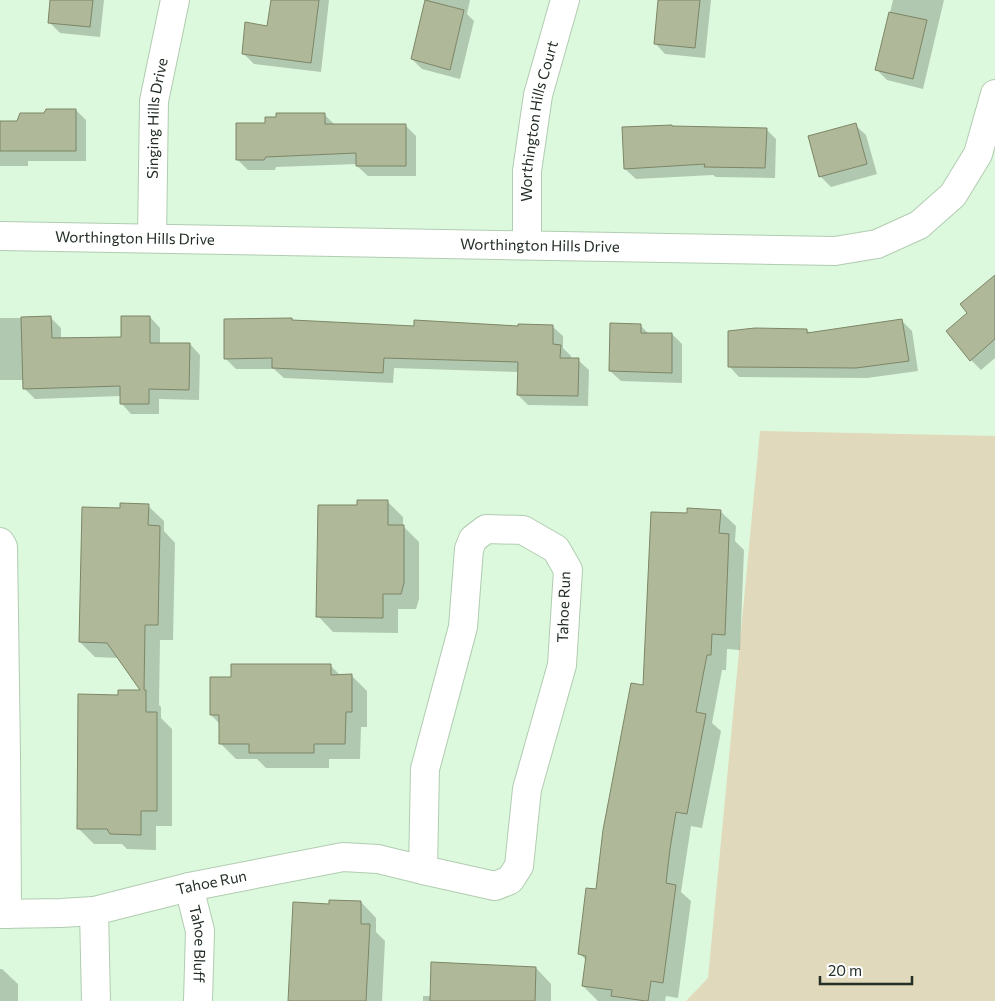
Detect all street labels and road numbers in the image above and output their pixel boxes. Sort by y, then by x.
street label: Worthington Hills Court [517,39,561,202]
street label: Singing Hills Drive [143,56,171,179]
street label: Worthington Hills Drive [55,227,215,248]
street label: Worthington Hills Drive [460,234,620,255]
street label: Tahoe Run [553,571,573,643]
street label: Tahoe Run [174,866,248,898]
street label: Tahoe Bluff [186,903,210,983]

